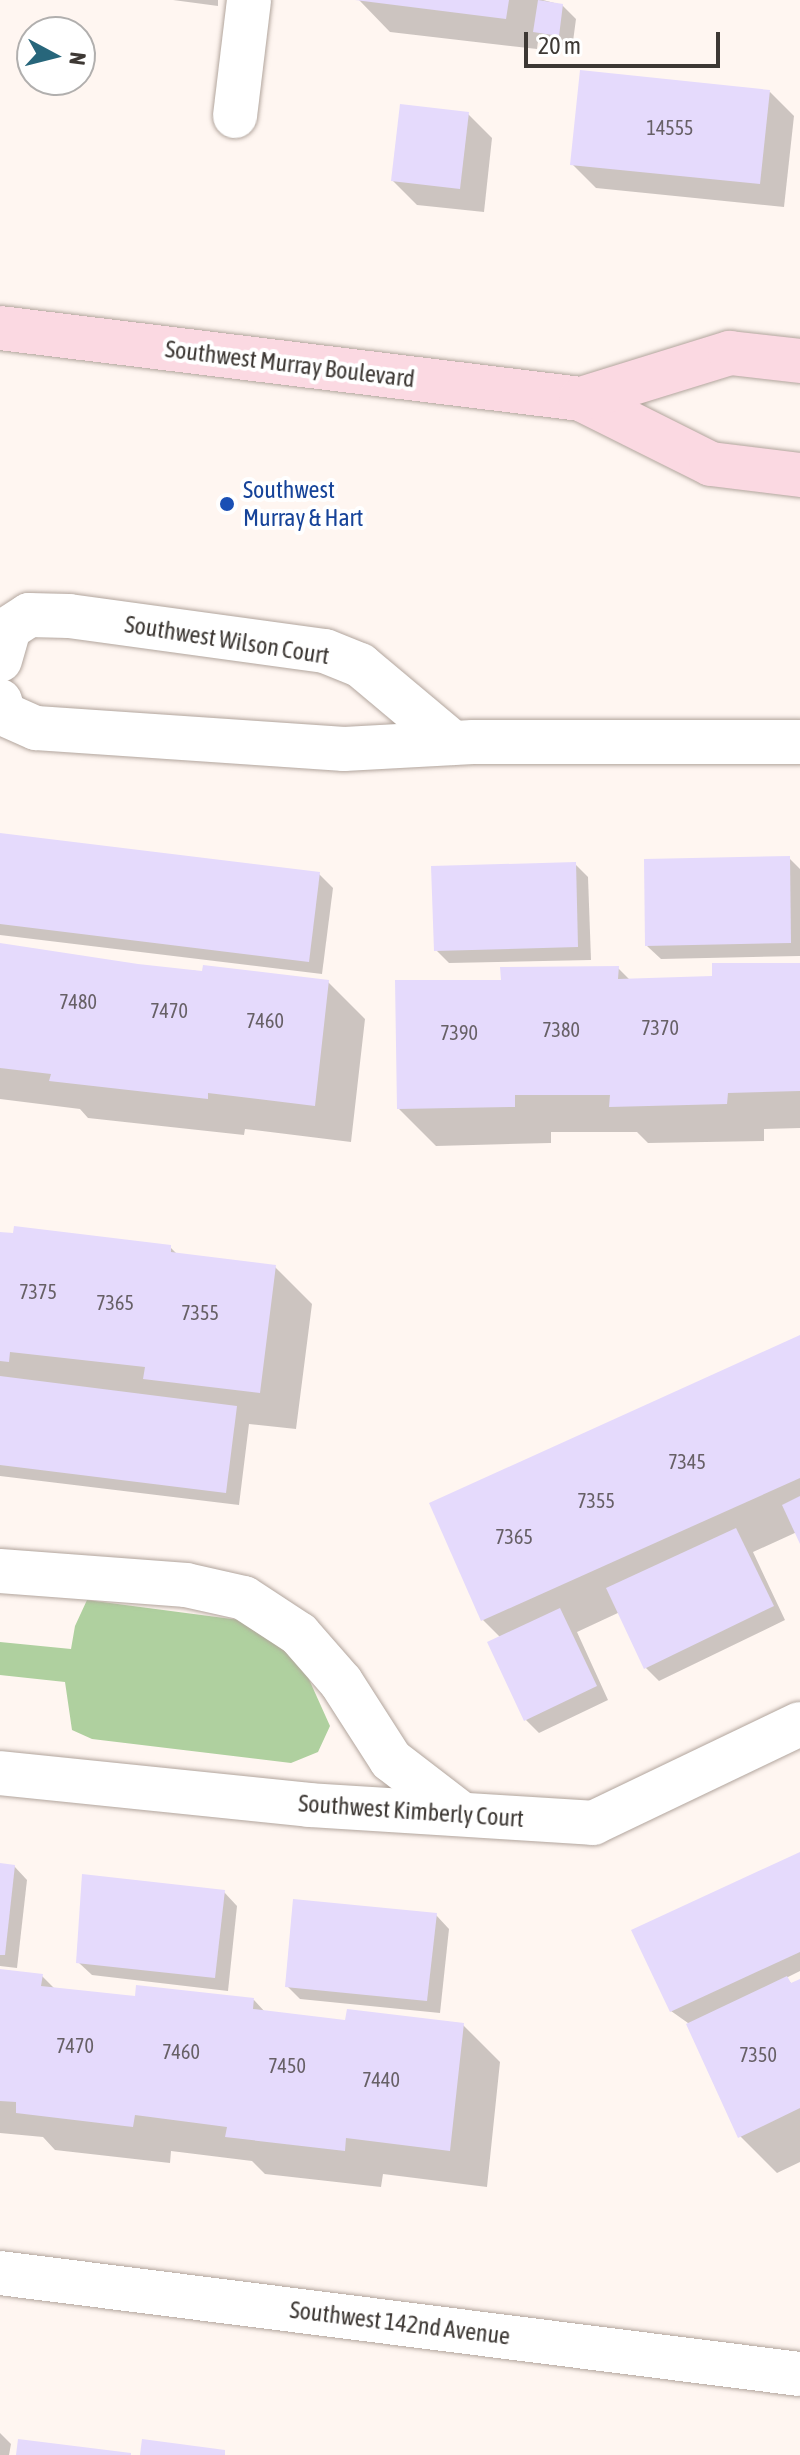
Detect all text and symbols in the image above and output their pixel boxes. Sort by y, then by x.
north arrow [16,16,96,96]
scale bar [528,16,724,66]
text: 20 m [538,32,581,59]
text: N [64,51,92,67]
house number: 14555 [647,115,693,139]
street label: Southwest Murray Boulevard [164,334,416,394]
place label: Southwest Murray & Hart [243,476,363,532]
marker: Southwest Murray & Hart [218,495,236,513]
street label: Southwest Wilson Court [123,610,331,670]
house number: 7480 [59,989,97,1013]
house number: 7470 [150,998,188,1022]
house number: 7460 [246,1008,284,1032]
house number: 7370 [641,1015,679,1039]
house number: 7380 [542,1017,580,1041]
house number: 7390 [440,1020,478,1044]
house number: 7375 [19,1279,57,1303]
house number: 7365 [96,1290,134,1314]
house number: 7355 [181,1300,219,1324]
house number: 7345 [668,1449,706,1473]
house number: 7355 [577,1488,615,1512]
house number: 7365 [495,1524,533,1548]
street label: Southwest Kimberly Court [297,1789,525,1833]
house number: 7470 [56,2033,94,2057]
house number: 7460 [162,2039,200,2063]
house number: 7350 [739,2042,777,2066]
house number: 7450 [268,2053,306,2077]
house number: 7440 [362,2067,400,2091]
street label: Southwest 142nd Avenue [288,2295,512,2351]

